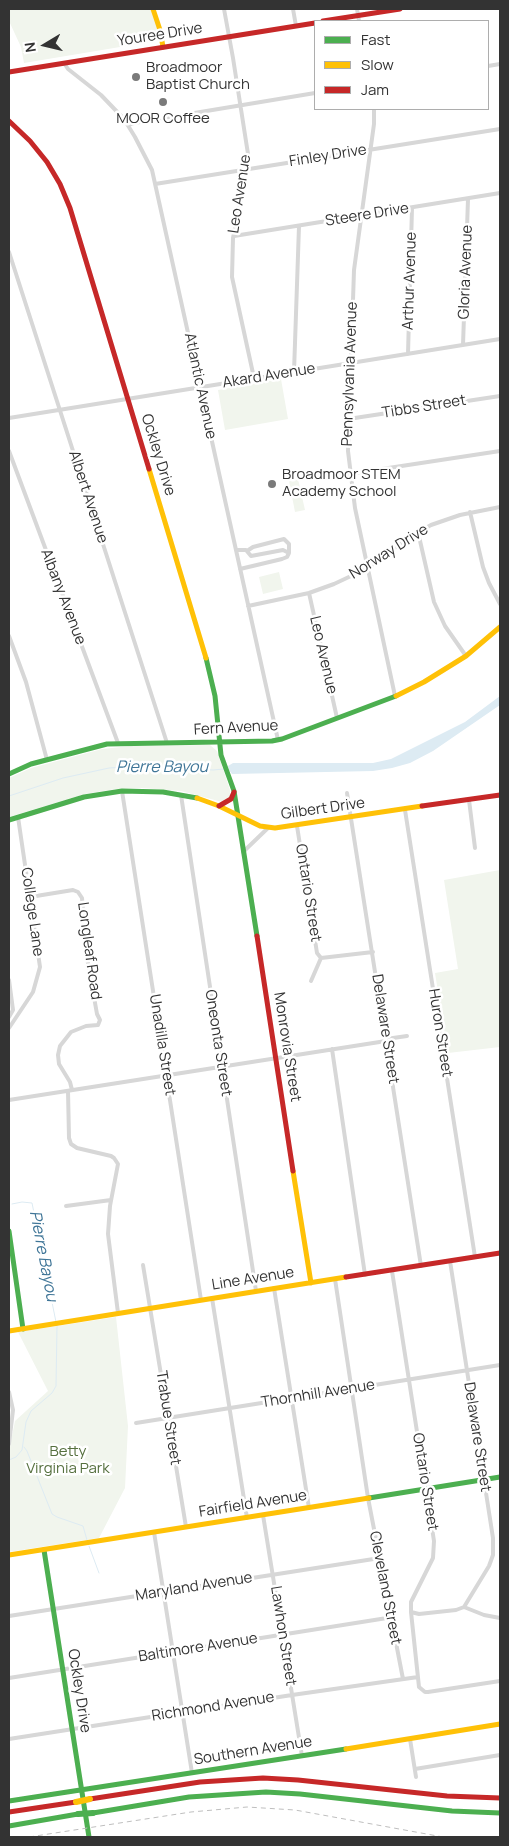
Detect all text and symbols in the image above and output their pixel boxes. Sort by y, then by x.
street label: Youree Drive [116,19,204,51]
north arrow [20,20,70,70]
legend [314,20,489,110]
text: Fast [361,29,390,50]
text: N [20,41,40,54]
text: Slow [361,54,394,75]
place label: Broadmoor Baptist Church [146,59,250,94]
marker: Broadmoor Baptist Church [130,71,142,83]
text: Jam [361,79,389,100]
marker: MOOR Coffee [157,96,169,108]
place label: MOOR Coffee [116,110,210,128]
street label: Finley Drive [288,141,368,171]
street label: Leo Avenue [225,153,255,235]
street label: Steere Drive [324,199,410,231]
street label: Gloria Avenue [455,224,477,320]
street label: Arthur Avenue [399,231,421,331]
street label: Pennsylvania Avenue [338,301,362,447]
street label: Atlantic Avenue [180,331,220,441]
street label: Akard Avenue [221,360,317,392]
street label: Tibbs Street [381,391,467,423]
street label: Ockley Drive [137,412,179,498]
street label: Albert Avenue [65,448,111,546]
place label: Broadmoor STEM Academy School [282,466,401,501]
marker: Broadmoor STEM Academy School [266,478,278,490]
street label: Norway Drive [346,521,432,583]
street label: Albany Avenue [36,547,90,647]
street label: Leo Avenue [305,614,341,696]
street label: Fern Avenue [193,717,279,739]
water label: Pierre Bayou [116,758,208,778]
street label: Gilbert Drive [280,794,366,824]
street label: Ontario Street [291,843,325,943]
street label: College Lane [17,866,47,958]
street label: Longleaf Road [73,901,105,1001]
street label: Delaware Street [367,973,403,1085]
street label: Oneonta Street [201,988,235,1098]
street label: Huron Street [424,988,456,1078]
street label: Monrovia Street [269,991,305,1103]
street label: Unadilla Street [145,993,179,1097]
water label: Pierre Bayou [25,1209,61,1303]
street label: Line Avenue [211,1264,295,1294]
street label: Trabue Street [152,1370,184,1466]
street label: Thornhill Avenue [260,1376,376,1412]
street label: Delaware Street [459,1381,495,1493]
street label: Ontario Street [408,1432,442,1532]
park label: Betty Virginia Park [26,1443,110,1478]
street label: Fairfield Avenue [198,1487,308,1521]
street label: Cleveland Street [365,1530,405,1646]
street label: Maryland Avenue [134,1569,254,1605]
street label: Lawhon Street [266,1585,300,1687]
street label: Baltimore Avenue [137,1630,259,1666]
street label: Ockley Drive [63,1648,95,1734]
street label: Richmond Avenue [150,1688,276,1726]
street label: Southern Avenue [193,1733,313,1769]

